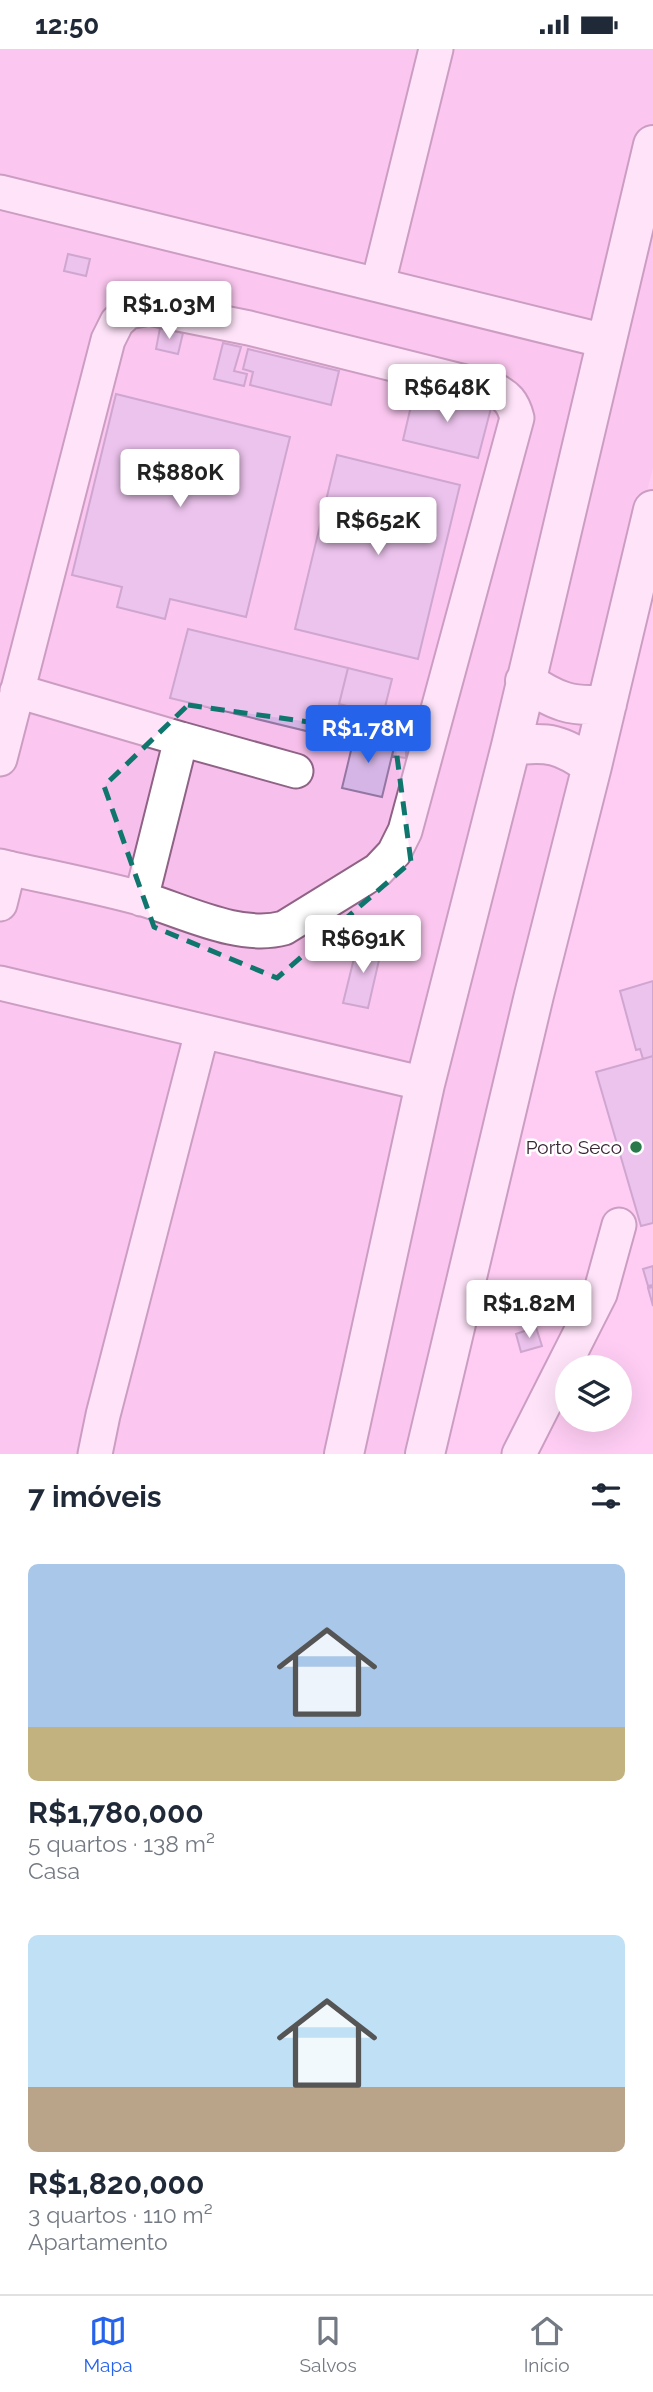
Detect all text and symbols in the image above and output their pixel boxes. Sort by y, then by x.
text: 12:50 [35,10,99,40]
pin: R$1.03M [104,281,234,341]
text: R$1.03M [122,290,216,317]
pin: R$648K [390,365,504,424]
text: R$648K [404,373,490,400]
pin: R$880K [123,449,237,509]
text: R$880K [136,458,224,485]
pin: R$652K [321,497,435,557]
text: R$652K [336,506,420,533]
pin: R$1.78M [303,705,433,765]
text: R$1.78M [322,714,414,741]
pin: R$691K [306,915,420,975]
text: R$691K [321,924,405,951]
place label: Porto Seco [526,1136,622,1158]
marker: Porto Seco [628,1139,644,1155]
pin: R$1.82M [464,1281,594,1340]
text: R$1.82M [482,1289,576,1316]
map controls [555,1355,632,1432]
button: layers [555,1355,632,1432]
icon: filters [587,1477,625,1515]
text: 7 imóveis [28,1479,162,1514]
icon: home [264,1609,390,1735]
text: R$1,780,000 [28,1795,204,1830]
text: 5 quartos · 138 m² [28,1830,215,1857]
text: Casa [28,1857,80,1884]
icon: home [264,1980,390,2106]
text: R$1,820,000 [28,2166,204,2201]
text: 3 quartos · 110 m² [28,2201,213,2228]
text: Apartamento [28,2228,168,2255]
tab: Mapa [84,2312,133,2376]
tab: Salvos [300,2312,357,2376]
tab: Início [524,2312,569,2376]

